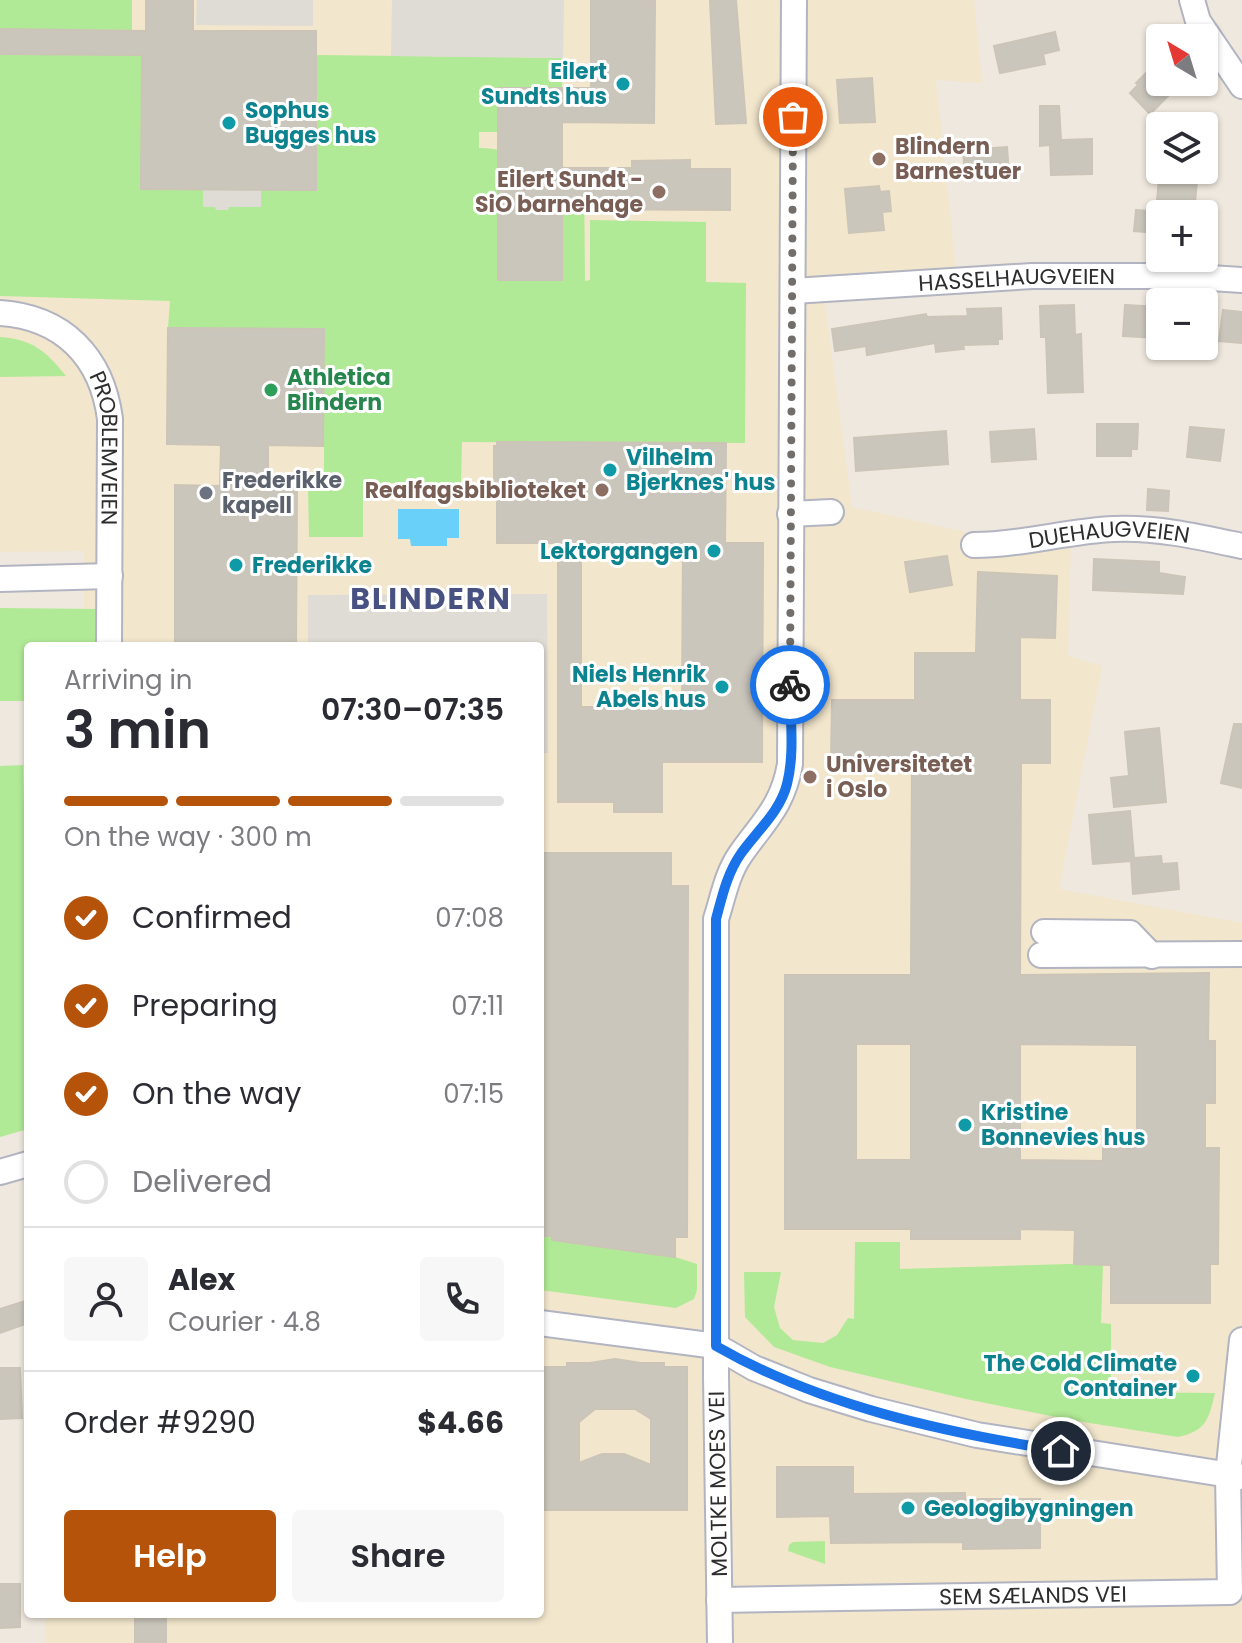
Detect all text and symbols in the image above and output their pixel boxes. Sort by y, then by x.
north arrow [1146,24,1218,96]
map controls [1146,24,1218,360]
place label: Eilert Sundts hus [481,56,607,112]
marker: Eilert Sundts hus [614,75,632,93]
pin [759,83,827,151]
place label: Sophus Bugges hus [245,95,377,151]
icon: bag [771,95,815,139]
button: layers [1146,112,1218,184]
marker: Sophus Bugges hus [220,114,238,132]
place label: Blindern Barnestuer [895,131,1021,187]
marker: Blindern Barnestuer [870,150,888,168]
place label: Eilert Sundt - SiO barnehage [475,164,643,220]
marker: Eilert Sundt - SiO barnehage [650,183,668,201]
button: + [1146,200,1218,272]
street label: HASSELHAUGVEIEN [917,261,1115,299]
button: − [1146,288,1218,360]
place label: Athletica Blindern [287,362,391,418]
street label: PROBLEMVEIEN [82,366,126,525]
marker: Athletica Blindern [262,381,280,399]
place label: Vilhelm Bjerknes' hus [626,442,776,498]
marker: Vilhelm Bjerknes' hus [601,461,619,479]
place label: Frederikke kapell [222,465,342,521]
place label: Realfagsbiblioteket [365,475,586,506]
marker: Realfagsbiblioteket [593,481,611,499]
marker: Frederikke kapell [197,484,215,502]
street label: DUEHAUGVEIEN [1026,513,1192,556]
place label: Lektorgangen [540,536,698,567]
marker: Lektorgangen [705,542,723,560]
place label: Frederikke [252,550,372,581]
marker: Frederikke [227,556,245,574]
district label: BLINDERN [350,577,512,620]
courier [750,645,830,725]
place label: Niels Henrik Abels hus [572,659,706,715]
text: Arriving in [64,662,193,698]
icon: bike [768,663,812,707]
marker: Niels Henrik Abels hus [713,678,731,696]
text: 07:30–07:35 [321,688,504,731]
text: 3 min [64,693,211,766]
place label: Universitetet i Oslo [826,749,972,805]
marker: Universitetet i Oslo [801,768,819,786]
text: On the way · 300 m [64,819,312,855]
icon: check [64,896,108,940]
text: Confirmed [132,896,292,939]
text: 07:08 [435,900,504,936]
icon: check [64,984,108,1028]
text: Preparing [132,984,278,1027]
text: 07:11 [451,988,504,1024]
icon: check [64,1072,108,1116]
text: On the way [132,1072,301,1115]
text: 07:15 [443,1076,504,1112]
place label: Kristine Bonnevies hus [981,1097,1145,1153]
marker: Kristine Bonnevies hus [956,1116,974,1134]
text: Delivered [132,1160,272,1203]
button: person [64,1257,148,1341]
button: phone [420,1257,504,1341]
text: Alex [168,1258,235,1301]
text: Courier · 4.8 [168,1304,321,1340]
place label: The Cold Climate Container [984,1348,1177,1404]
marker: The Cold Climate Container [1184,1367,1202,1385]
street label: MOLTKE MOES VEI [701,1391,735,1577]
text: Order #9290 [64,1401,256,1444]
text: $4.66 [417,1401,504,1444]
pin [1027,1417,1095,1485]
icon: home [1039,1429,1083,1473]
place label: Geologibygningen [924,1493,1134,1524]
marker: Geologibygningen [899,1499,917,1517]
button: Help [64,1510,276,1602]
button: Share [292,1510,504,1602]
street label: SEM SÆLANDS VEI [939,1578,1127,1612]

